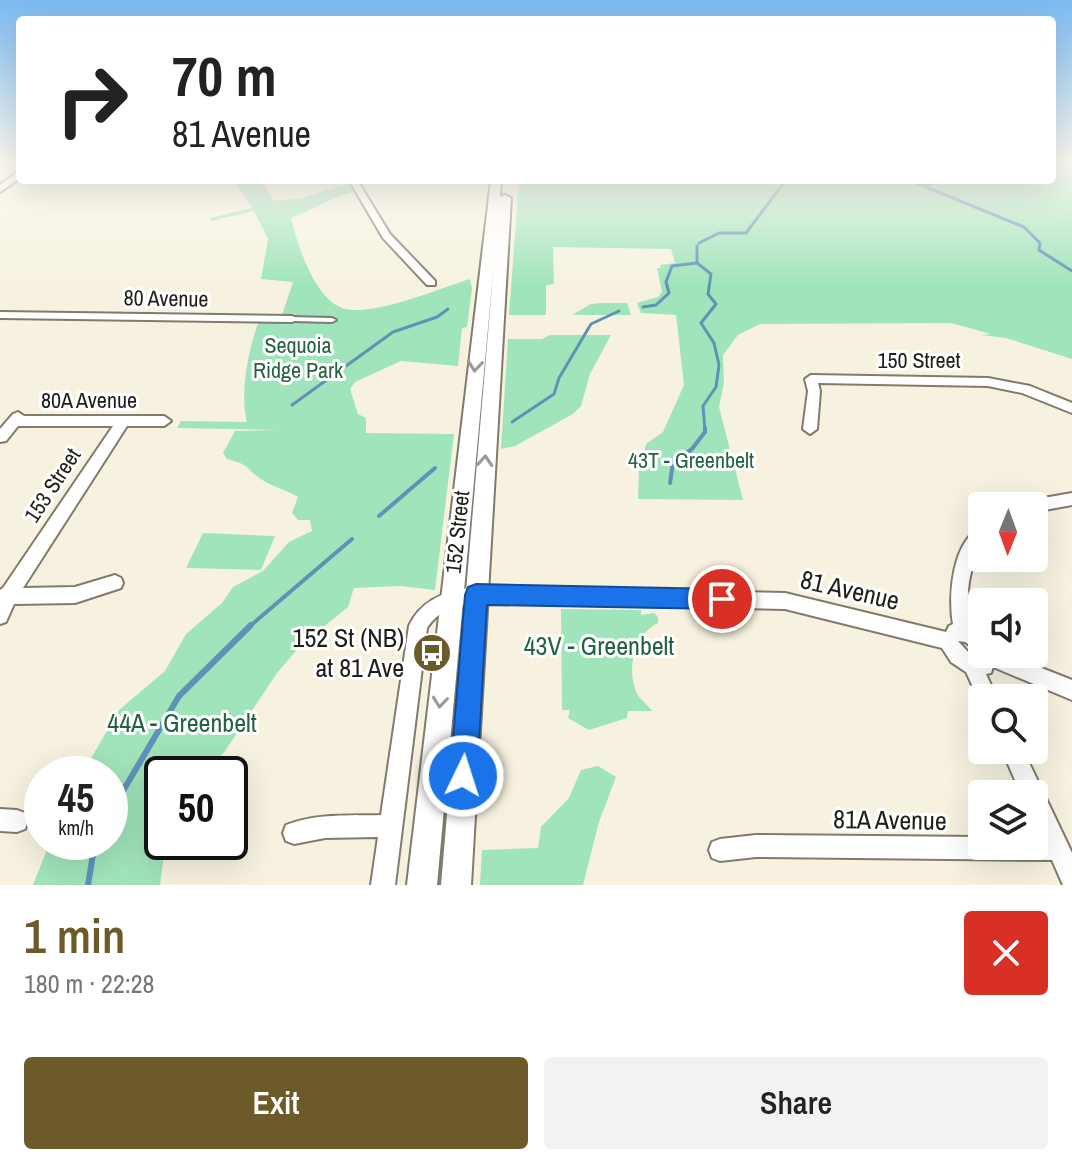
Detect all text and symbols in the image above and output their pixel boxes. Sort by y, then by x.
text: 70 m [172,38,277,113]
icon: right [40,48,144,152]
text: 81 Avenue [172,110,311,158]
street label: 80 Avenue [123,282,209,314]
park label: Sequoia Ridge Park [253,330,344,385]
street label: 150 Street [877,345,961,375]
one-way arrow [466,360,483,373]
street label: 80A Avenue [41,385,137,415]
street label: 153 Street [17,442,87,528]
park label: 43T - Greenbelt [628,445,754,475]
one-way arrow [476,454,493,467]
street label: 152 Street [438,489,476,575]
north arrow [968,492,1048,572]
map controls [968,492,1048,860]
street label: 81 Avenue [797,561,903,618]
pin [688,565,756,633]
icon: arrive [700,577,744,621]
button: sound [968,588,1048,668]
place label: 152 St (NB) at 81 Ave [293,620,404,685]
park label: 43V - Greenbelt [524,628,674,663]
bus stop icon: 152 St (NB) at 81 Ave [411,632,453,674]
button: search [968,684,1048,764]
one-way arrow [432,696,449,709]
park label: 44A - Greenbelt [107,705,257,740]
position arrow [421,734,505,818]
speed limit sign: 50 [144,756,248,860]
text: 45 [58,771,94,824]
button: layers [968,780,1048,860]
street label: 81A Avenue [833,801,947,838]
text: km/h [58,814,94,841]
text: 1 min [24,903,125,968]
button: close [964,911,1048,995]
text: 180 m · 22:28 [24,966,154,1001]
button: Exit [24,1057,528,1149]
button: Share [544,1057,1048,1149]

